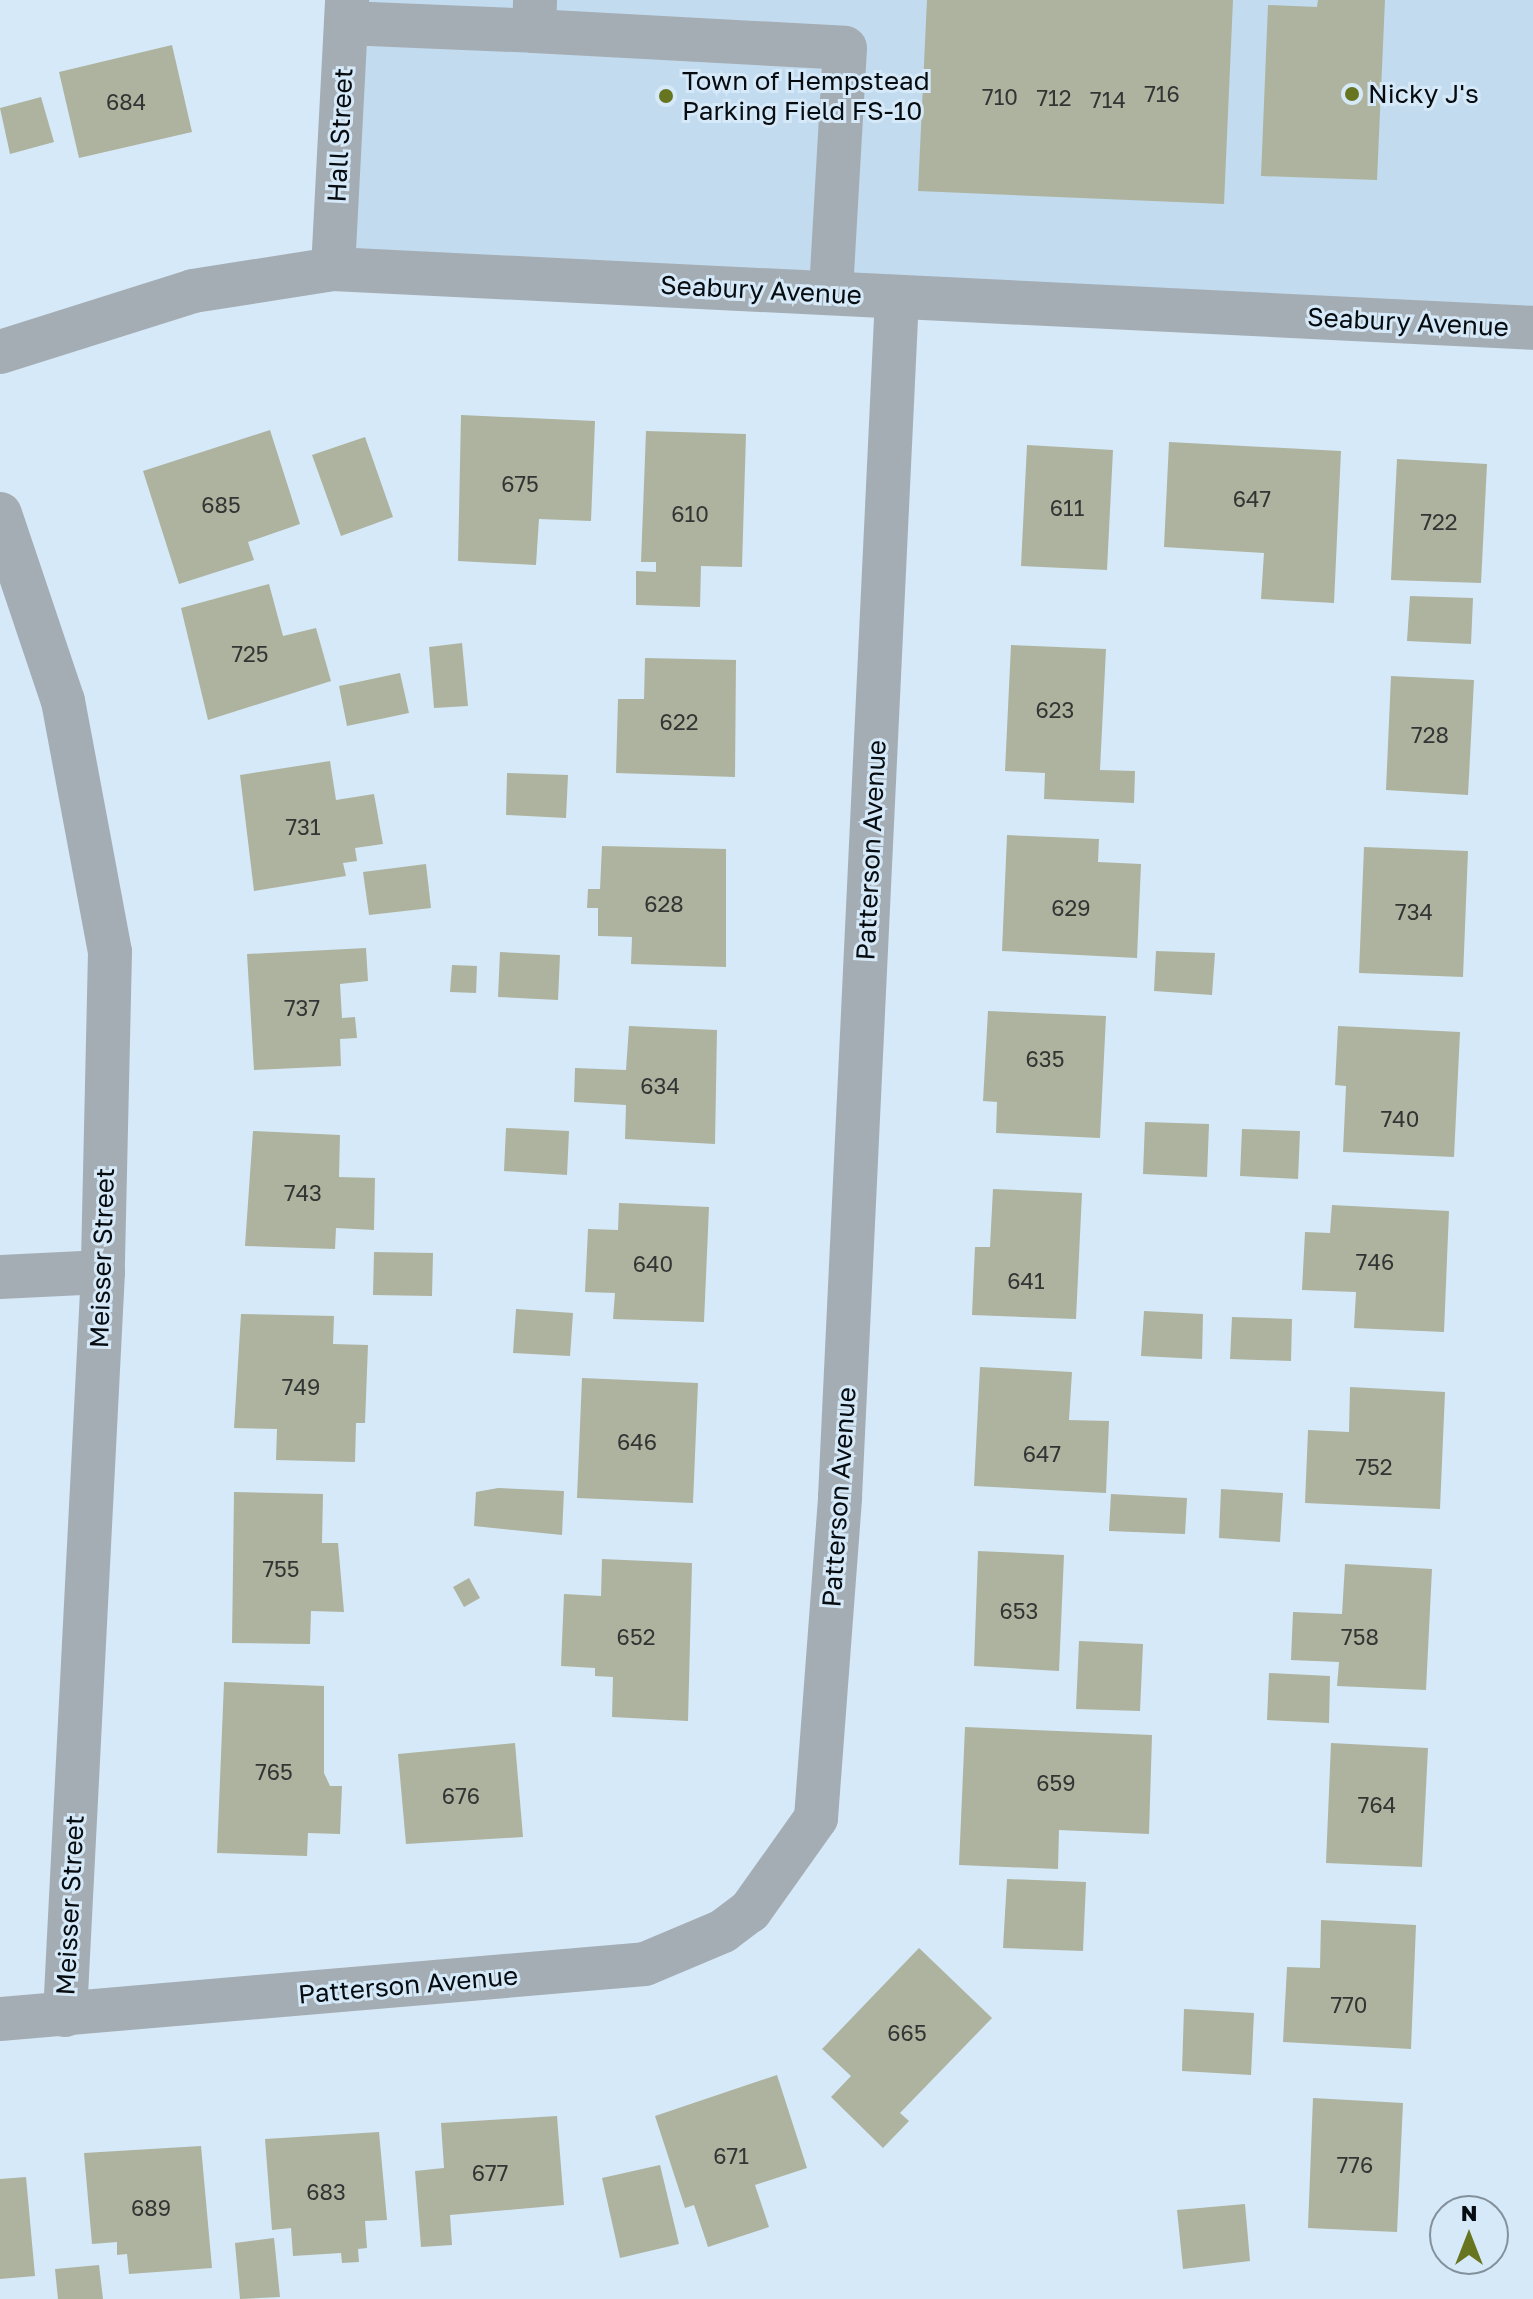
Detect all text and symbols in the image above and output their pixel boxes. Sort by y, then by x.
place label: Town of Hempstead Parking Field FS-10 [682,65,930,126]
street label: Hall Street [321,67,359,203]
place label: Nicky J's [1368,78,1479,110]
house number: 716 [1144,81,1180,107]
house number: 710 [982,84,1018,110]
house number: 712 [1036,85,1072,111]
marker: Nicky J's [1343,85,1361,103]
marker: Town of Hempstead Parking Field FS-10 [657,87,675,105]
house number: 714 [1090,87,1126,113]
house number: 684 [106,89,146,115]
street label: Seabury Avenue [659,269,863,311]
street label: Seabury Avenue [1306,301,1510,343]
house number: 675 [501,471,539,497]
house number: 647 [1233,486,1271,512]
house number: 685 [201,492,241,518]
house number: 611 [1050,495,1084,521]
house number: 610 [671,501,709,527]
house number: 722 [1420,509,1458,535]
house number: 725 [231,641,269,667]
house number: 623 [1036,697,1074,723]
house number: 622 [660,709,698,735]
house number: 728 [1411,722,1449,748]
street label: Patterson Avenue [850,739,892,961]
house number: 731 [285,814,321,840]
house number: 628 [644,891,684,917]
house number: 629 [1051,895,1091,921]
house number: 734 [1395,899,1433,925]
house number: 737 [284,995,320,1021]
house number: 635 [1026,1046,1064,1072]
house number: 634 [640,1073,680,1099]
house number: 740 [1381,1106,1419,1132]
street label: Meisser Street [83,1167,121,1349]
house number: 743 [284,1180,322,1206]
house number: 746 [1356,1249,1394,1275]
house number: 640 [633,1251,673,1277]
house number: 641 [1007,1268,1045,1294]
house number: 749 [282,1374,320,1400]
street label: Patterson Avenue [816,1386,862,1608]
house number: 646 [617,1429,657,1455]
house number: 647 [1023,1441,1061,1467]
house number: 752 [1355,1454,1393,1480]
house number: 755 [262,1556,300,1582]
house number: 653 [1000,1598,1038,1624]
house number: 652 [617,1624,655,1650]
house number: 758 [1341,1624,1379,1650]
house number: 765 [255,1759,293,1785]
house number: 659 [1036,1770,1076,1796]
house number: 676 [442,1783,480,1809]
house number: 764 [1358,1792,1396,1818]
street label: Meisser Street [50,1814,90,1996]
street label: Patterson Avenue [297,1960,519,2010]
house number: 770 [1331,1992,1367,2018]
house number: 665 [887,2020,927,2046]
house number: 671 [713,2143,749,2169]
house number: 776 [1337,2152,1373,2178]
house number: 677 [472,2160,508,2186]
house number: 683 [306,2179,346,2205]
house number: 689 [131,2195,171,2221]
north arrow [1429,2195,1509,2275]
text: N [1461,2199,1477,2226]

